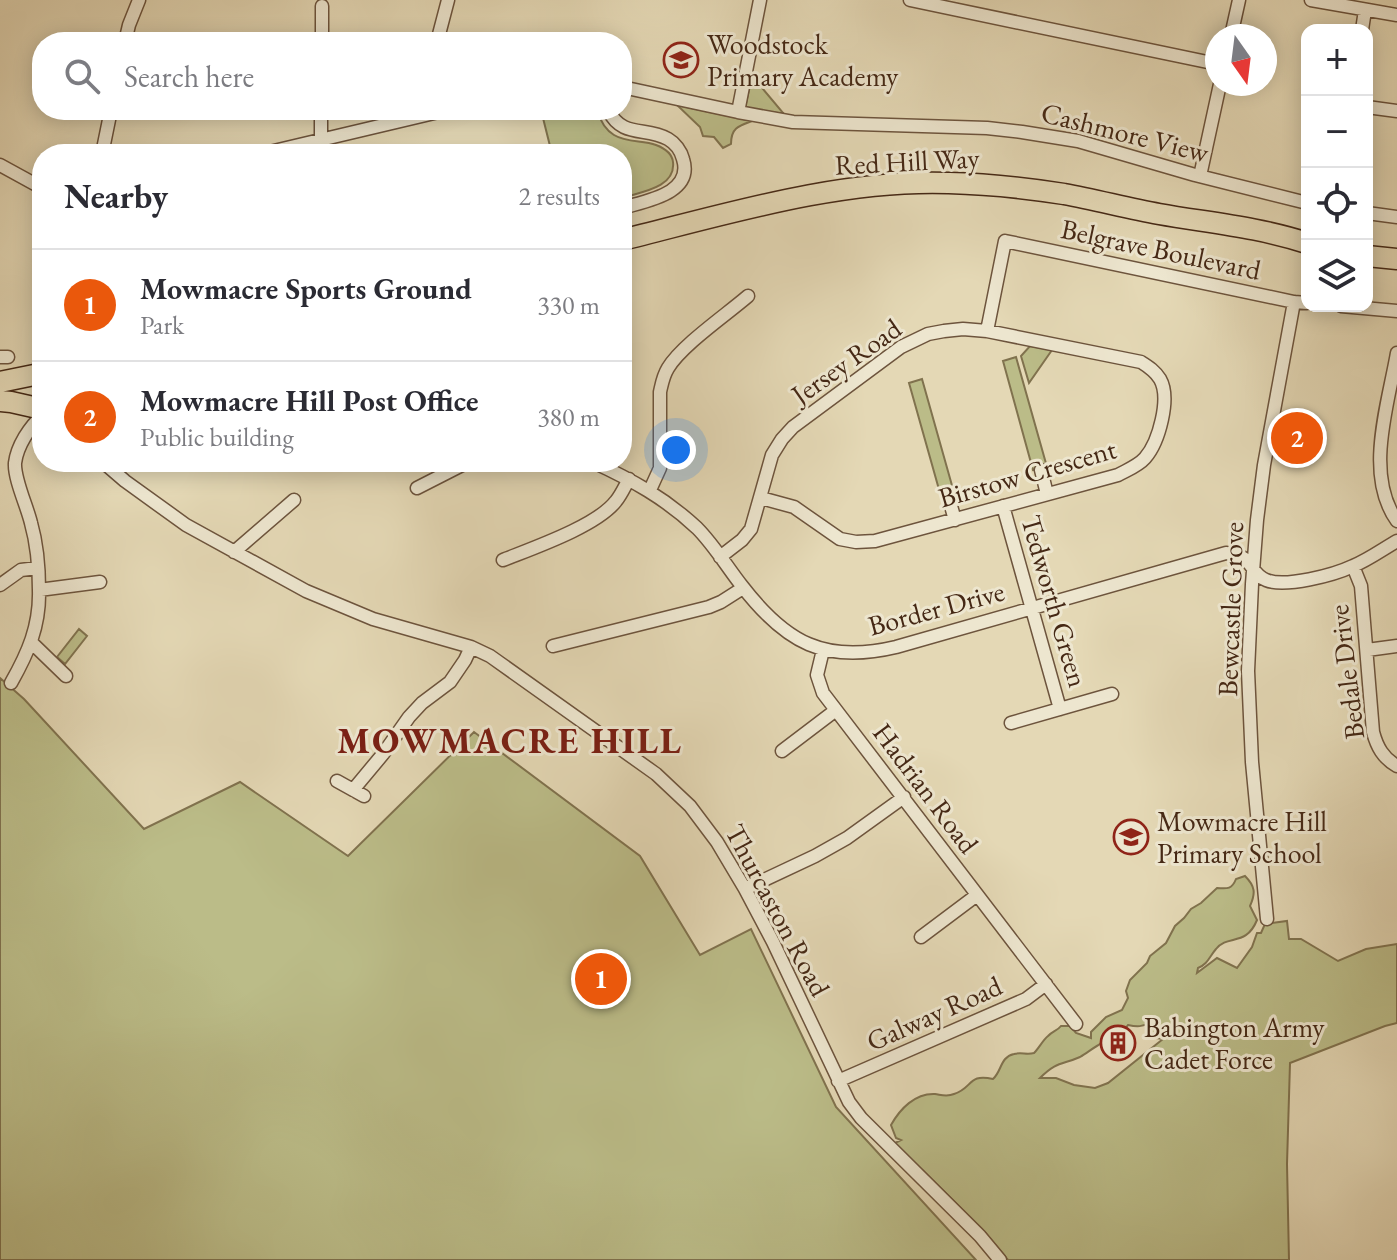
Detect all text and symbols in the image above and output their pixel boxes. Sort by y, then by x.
north arrow [1205,24,1277,96]
map controls [1301,24,1373,312]
button: + [1301,24,1373,96]
place label: Woodstock Primary Academy [707,26,899,94]
search box [32,32,632,120]
school or university icon: Woodstock Primary Academy [662,41,700,79]
icon: search [60,54,104,98]
text: Search here [124,57,254,96]
street label: Cashmore View [1038,94,1213,170]
button: − [1301,96,1373,168]
street label: Red Hill Way [834,139,981,183]
button: locate [1301,168,1373,240]
text: Nearby [64,174,168,218]
text: 2 results [519,179,600,213]
street label: Belgrave Boulevard [1058,210,1265,288]
button: layers [1301,240,1373,312]
text: Mowmacre Sports Ground [140,269,472,308]
text: 1 [83,288,97,322]
text: 330 m [537,288,600,322]
text: Park [140,308,184,342]
street label: Jersey Road [782,310,909,413]
text: Mowmacre Hill Post Office [140,381,478,420]
text: 2 [83,400,97,434]
text: 380 m [537,400,600,434]
pin: 2 [1271,408,1323,468]
text: Public building [140,420,294,454]
your location [656,430,696,470]
street label: Birstow Crescent [934,430,1120,516]
street label: Tedworth Green [1013,511,1097,691]
street label: Bewcastle Grove [1209,521,1251,697]
street label: Border Drive [864,573,1008,643]
street label: Bedale Drive [1320,603,1372,741]
street label: Hadrian Road [865,716,987,861]
district label: MOWMACRE HILL [337,717,683,764]
place label: Mowmacre Hill Primary School [1157,803,1327,871]
street label: Thurcaston Road [717,818,839,1003]
school or university icon: Mowmacre Hill Primary School [1112,818,1150,856]
pin: 1 [575,949,627,1009]
street label: Galway Road [861,967,1008,1059]
place label: Babington Army Cadet Force [1144,1009,1325,1077]
building icon: Babington Army Cadet Force [1099,1024,1137,1062]

